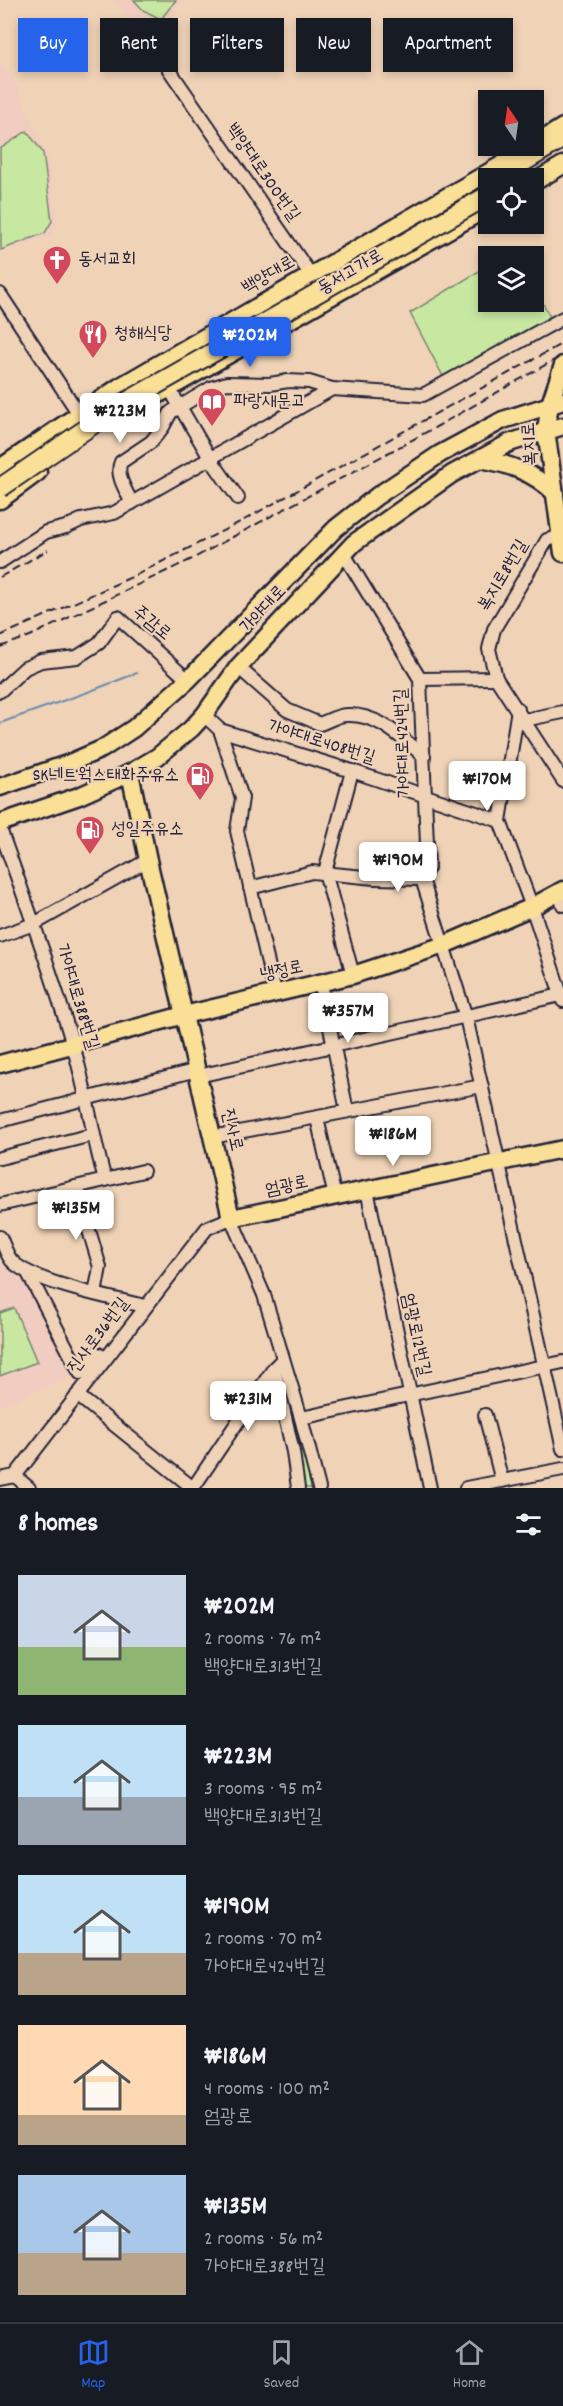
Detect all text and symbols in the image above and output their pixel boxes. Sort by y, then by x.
chip: Buy [18,18,88,72]
chip: Rent [100,18,178,72]
chip: Filters [190,18,284,72]
chip: New [296,18,371,72]
chip: Apartment [383,18,513,72]
north arrow [478,90,544,156]
map controls [478,90,544,312]
street label: 백양대로300번길 [219,119,305,227]
button: locate [478,168,544,234]
church icon: 동서교회 [41,244,73,286]
street label: 동서고가로 [313,244,389,302]
button: layers [478,246,544,312]
place label: 동서교회 [78,248,136,273]
street label: 백양대로 [238,251,300,301]
pin: ₩202M [208,317,292,368]
restaurant icon: 청해식당 [77,318,109,360]
place label: 청해식당 [114,322,172,347]
text: ₩202M [223,322,277,350]
library icon: 파랑새문고 [196,386,228,428]
place label: 파랑새문고 [233,390,305,415]
pin: ₩223M [78,393,162,444]
text: ₩223M [94,398,146,426]
street label: 복지로 [517,422,545,466]
street label: 복지로8번길 [473,535,535,617]
street label: 가야대로 [235,580,293,640]
street label: 주감로 [126,601,176,647]
street label: 가야대로424번길 [390,687,418,798]
street label: 가야대로408번길 [264,715,378,771]
fuel station icon: SK네트웍스태화주유소 [184,760,216,802]
pin: ₩170M [445,761,529,812]
place label: SK네트웍스태화주유소 [32,764,179,789]
text: ₩170M [463,766,511,794]
fuel station icon: 성일주유소 [74,814,106,856]
place label: 성일주유소 [111,818,183,843]
pin: ₩190M [356,842,440,893]
text: ₩190M [373,847,423,875]
street label: 가야대로388번길 [48,941,104,1053]
street label: 냉정로 [258,955,306,989]
pin: ₩357M [306,993,390,1044]
text: ₩357M [322,998,374,1026]
street label: 진사로 [214,1106,248,1154]
pin: ₩186M [351,1116,435,1167]
text: ₩186M [369,1121,417,1149]
street label: 엄광로 [263,1170,311,1204]
pin: ₩135M [34,1190,118,1241]
text: ₩135M [52,1195,100,1223]
street label: 엄광로12번길 [394,1291,436,1379]
street label: 진사로36번길 [62,1292,136,1379]
pin: ₩231M [206,1381,290,1432]
text: ₩231M [224,1386,272,1414]
text: 8 homes [18,1506,98,1543]
icon: filters [512,1508,545,1541]
text: ₩202M [204,1589,275,1626]
icon: home [66,1599,138,1671]
text: 2 rooms · 76 m² [204,1626,322,1654]
text: 백양대로313번길 [204,1654,323,1682]
text: ₩223M [204,1739,272,1776]
icon: home [66,1749,138,1821]
text: 3 rooms · 95 m² [204,1776,323,1804]
text: 백양대로313번길 [204,1804,323,1832]
text: ₩190M [204,1889,269,1926]
icon: home [66,1899,138,1971]
text: 2 rooms · 70 m² [204,1926,323,1954]
text: 가야대로424번길 [204,1954,326,1982]
text: ₩186M [204,2039,267,2076]
icon: home [66,2049,138,2121]
text: 4 rooms · 100 m² [204,2076,330,2104]
text: 엄광로 [204,2104,252,2132]
text: ₩135M [204,2189,267,2226]
icon: home [66,2199,138,2271]
text: 2 rooms · 56 m² [204,2226,323,2254]
text: 가야대로388번길 [204,2254,325,2282]
tab: Map [77,2336,110,2395]
tab: Saved [263,2336,299,2395]
tab: Home [453,2336,486,2395]

